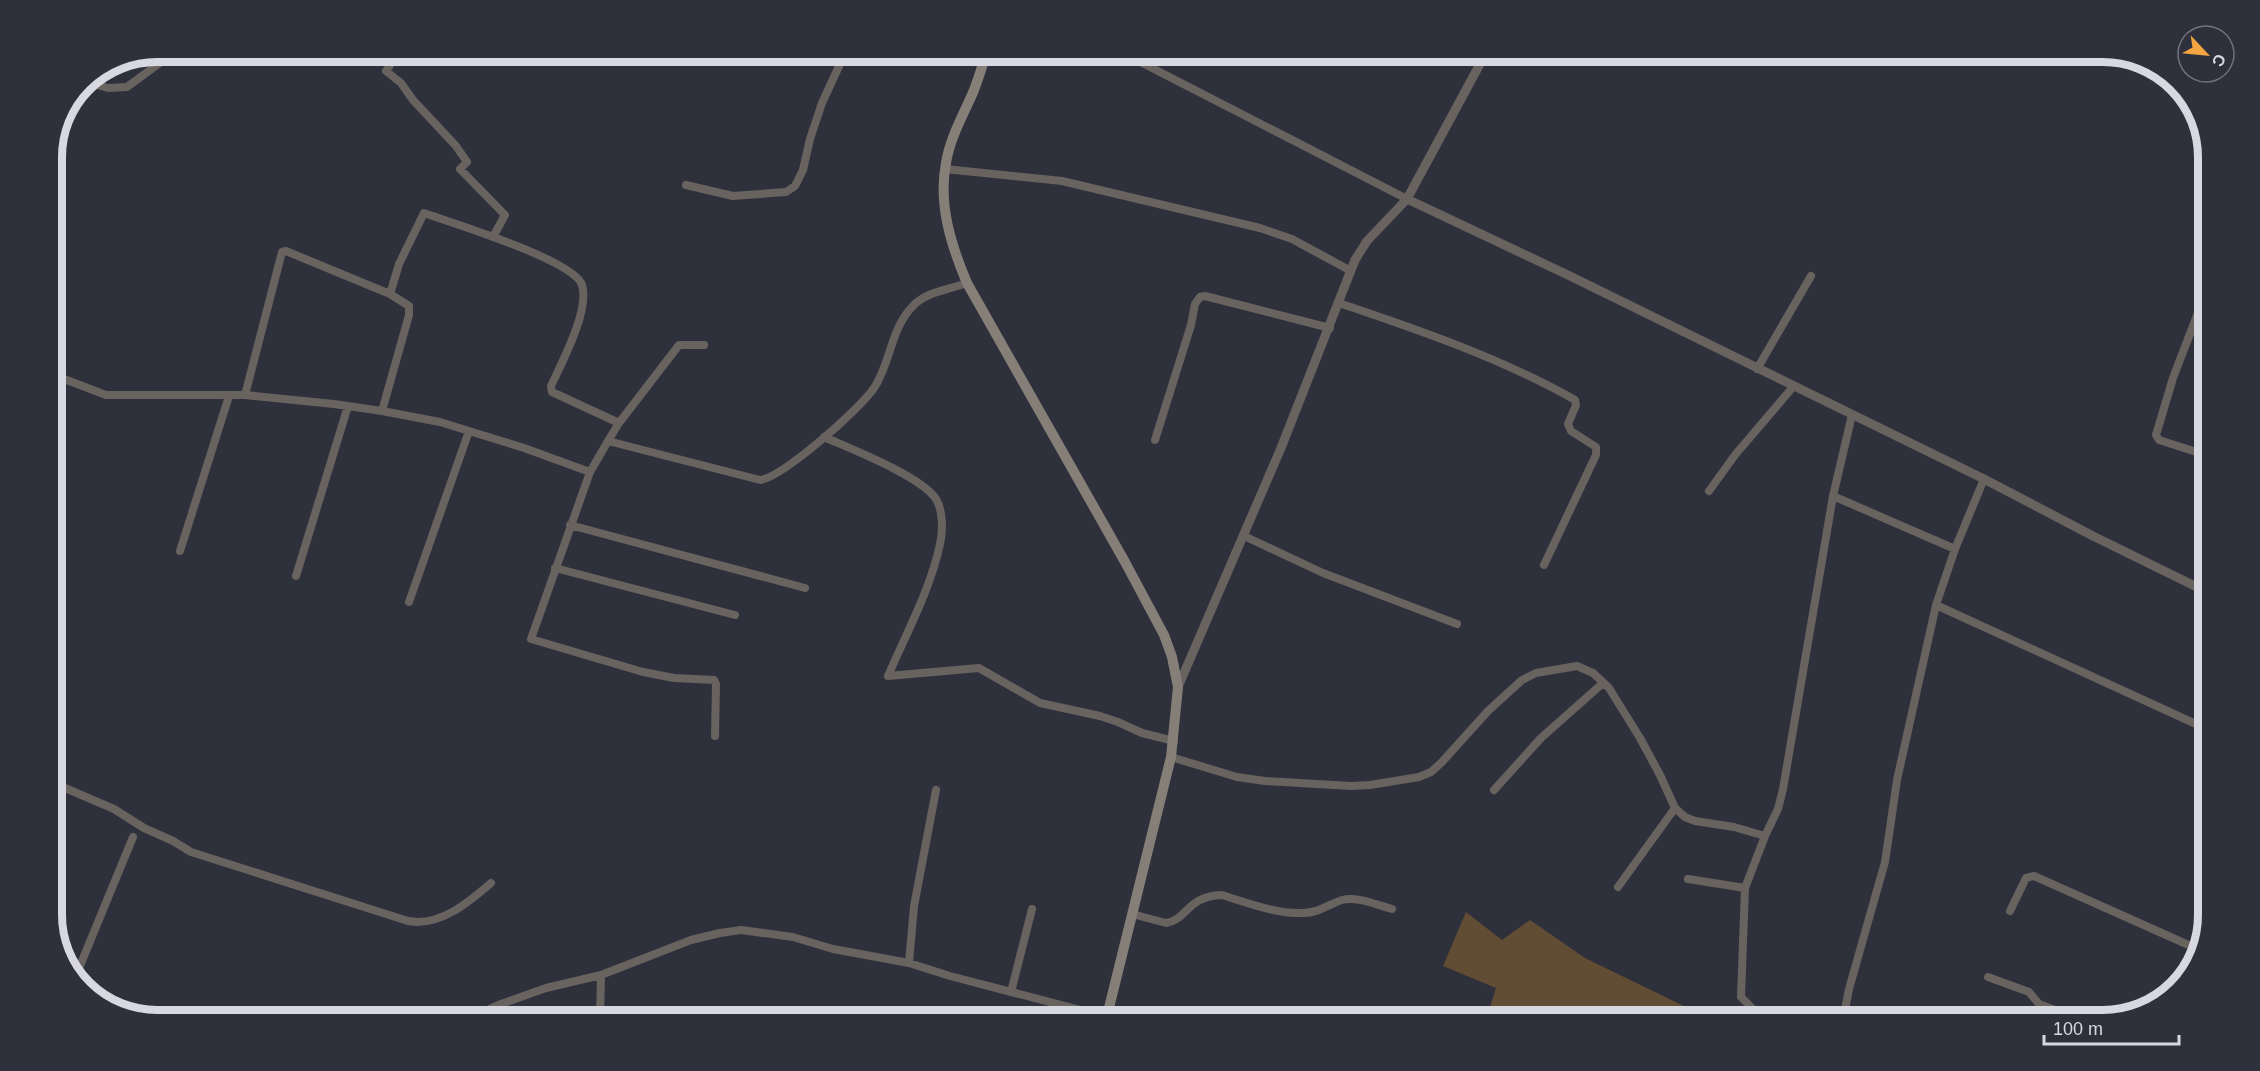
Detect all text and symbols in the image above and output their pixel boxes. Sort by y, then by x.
north arrow [2176,24,2236,84]
text: С [2209,51,2229,70]
scale bar [2044,1008,2179,1046]
text: 100 m [2053,1019,2103,1039]

